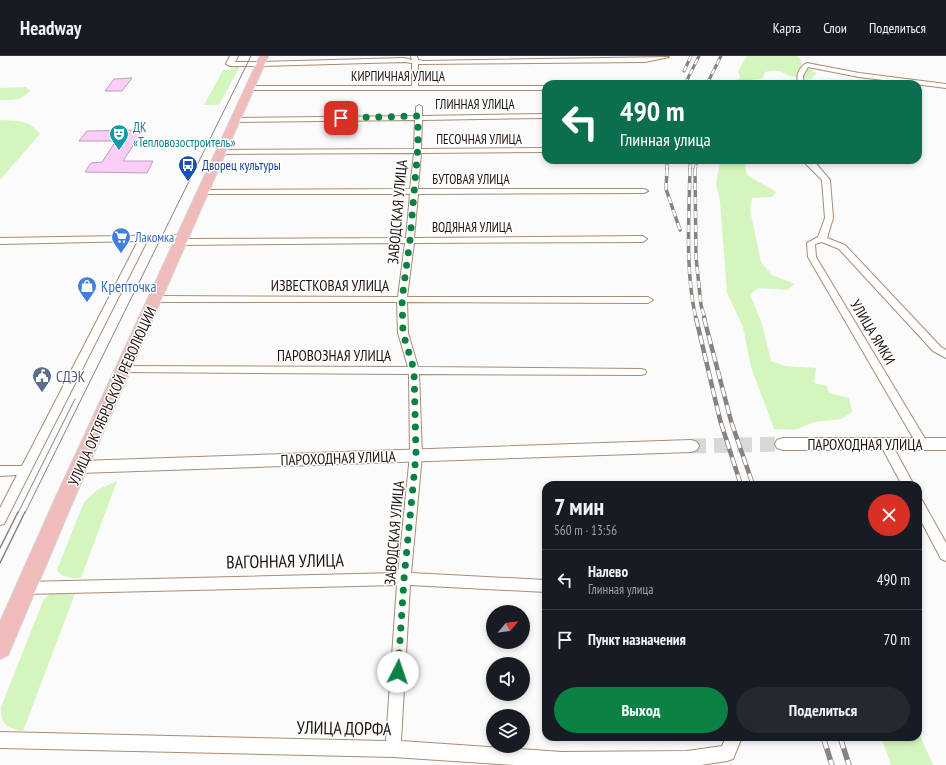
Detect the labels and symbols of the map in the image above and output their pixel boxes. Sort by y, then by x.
street label: КИРПИЧНАЯ УЛИЦА [351,68,446,85]
street label: ГЛИННАЯ УЛИЦА [435,96,515,113]
pin [324,101,358,135]
place label: ДК «Тепловозостроитель» [133,119,235,151]
theatre icon: ДК «Тепловозостроитель» [108,123,130,151]
street label: ПЕСОЧНАЯ УЛИЦА [436,131,523,148]
bus stop icon: Дворец культуры [177,154,199,182]
place label: Дворец культуры [202,157,281,174]
street label: ЗАВОДСКАЯ УЛИЦА [383,158,411,265]
street label: БУТОВАЯ УЛИЦА [432,171,510,188]
street label: ВОДЯНАЯ УЛИЦА [432,219,513,236]
supermarket icon: Лакомка [110,226,132,254]
place label: Лакомка [134,229,174,246]
shop icon: Крепточка [76,275,98,303]
street label: ИЗВЕСТКОВАЯ УЛИЦА [271,276,390,295]
place label: Крепточка [101,277,156,296]
street label: УЛИЦА ЯМКИ [846,296,900,368]
street label: УЛИЦА ОКТЯБРЬСКОЙ РЕВОЛЮЦИИ [64,303,160,489]
street label: ПАРОВОЗНАЯ УЛИЦА [277,346,392,365]
public building icon: СДЭК [31,365,53,393]
place label: СДЭК [56,367,86,386]
street label: ПАРОХОДНАЯ УЛИЦА [807,435,923,454]
street label: ПАРОХОДНАЯ УЛИЦА [280,446,397,470]
street label: ЗАВОДСКАЯ УЛИЦА [380,479,408,586]
street label: ВАГОННАЯ УЛИЦА [226,548,345,574]
north arrow [486,605,530,649]
position arrow [377,651,419,693]
street label: УЛИЦА ДОРФА [296,716,392,740]

